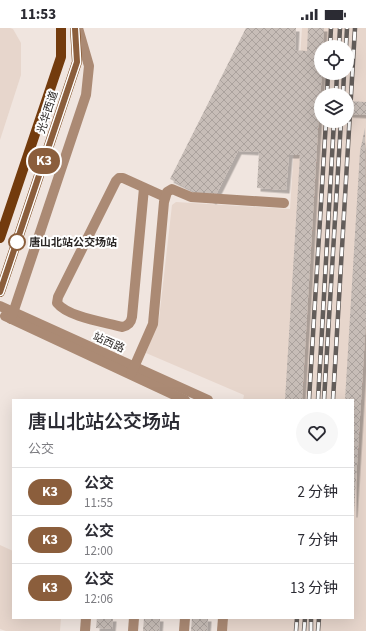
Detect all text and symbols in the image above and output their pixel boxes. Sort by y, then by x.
text: 11:53 [20,4,56,25]
map controls [314,40,354,128]
button: locate [314,40,354,80]
button: layers [314,88,354,128]
street label: 光华西道 [34,89,61,135]
line badge: K3 [26,148,62,174]
text: K3 [36,151,52,171]
marker: 唐山北站公交场站 [8,233,26,251]
place label: 唐山北站公交场站 [29,235,117,250]
street label: 站西路 [91,329,127,356]
text: 唐山北站公交场站 [28,409,180,436]
button: heart [296,412,338,454]
text: 公交 [28,440,54,458]
text: 公交 [84,473,114,494]
text: K3 [42,482,58,502]
text: 2 分钟 [298,482,338,503]
text: 11:55 [84,494,113,512]
text: 公交 [84,521,114,542]
text: K3 [42,530,58,550]
text: 7 分钟 [298,530,338,551]
text: 12:00 [84,542,113,560]
text: 公交 [84,569,114,590]
text: K3 [42,578,58,598]
text: 13 分钟 [290,578,338,599]
text: 12:06 [84,590,113,608]

